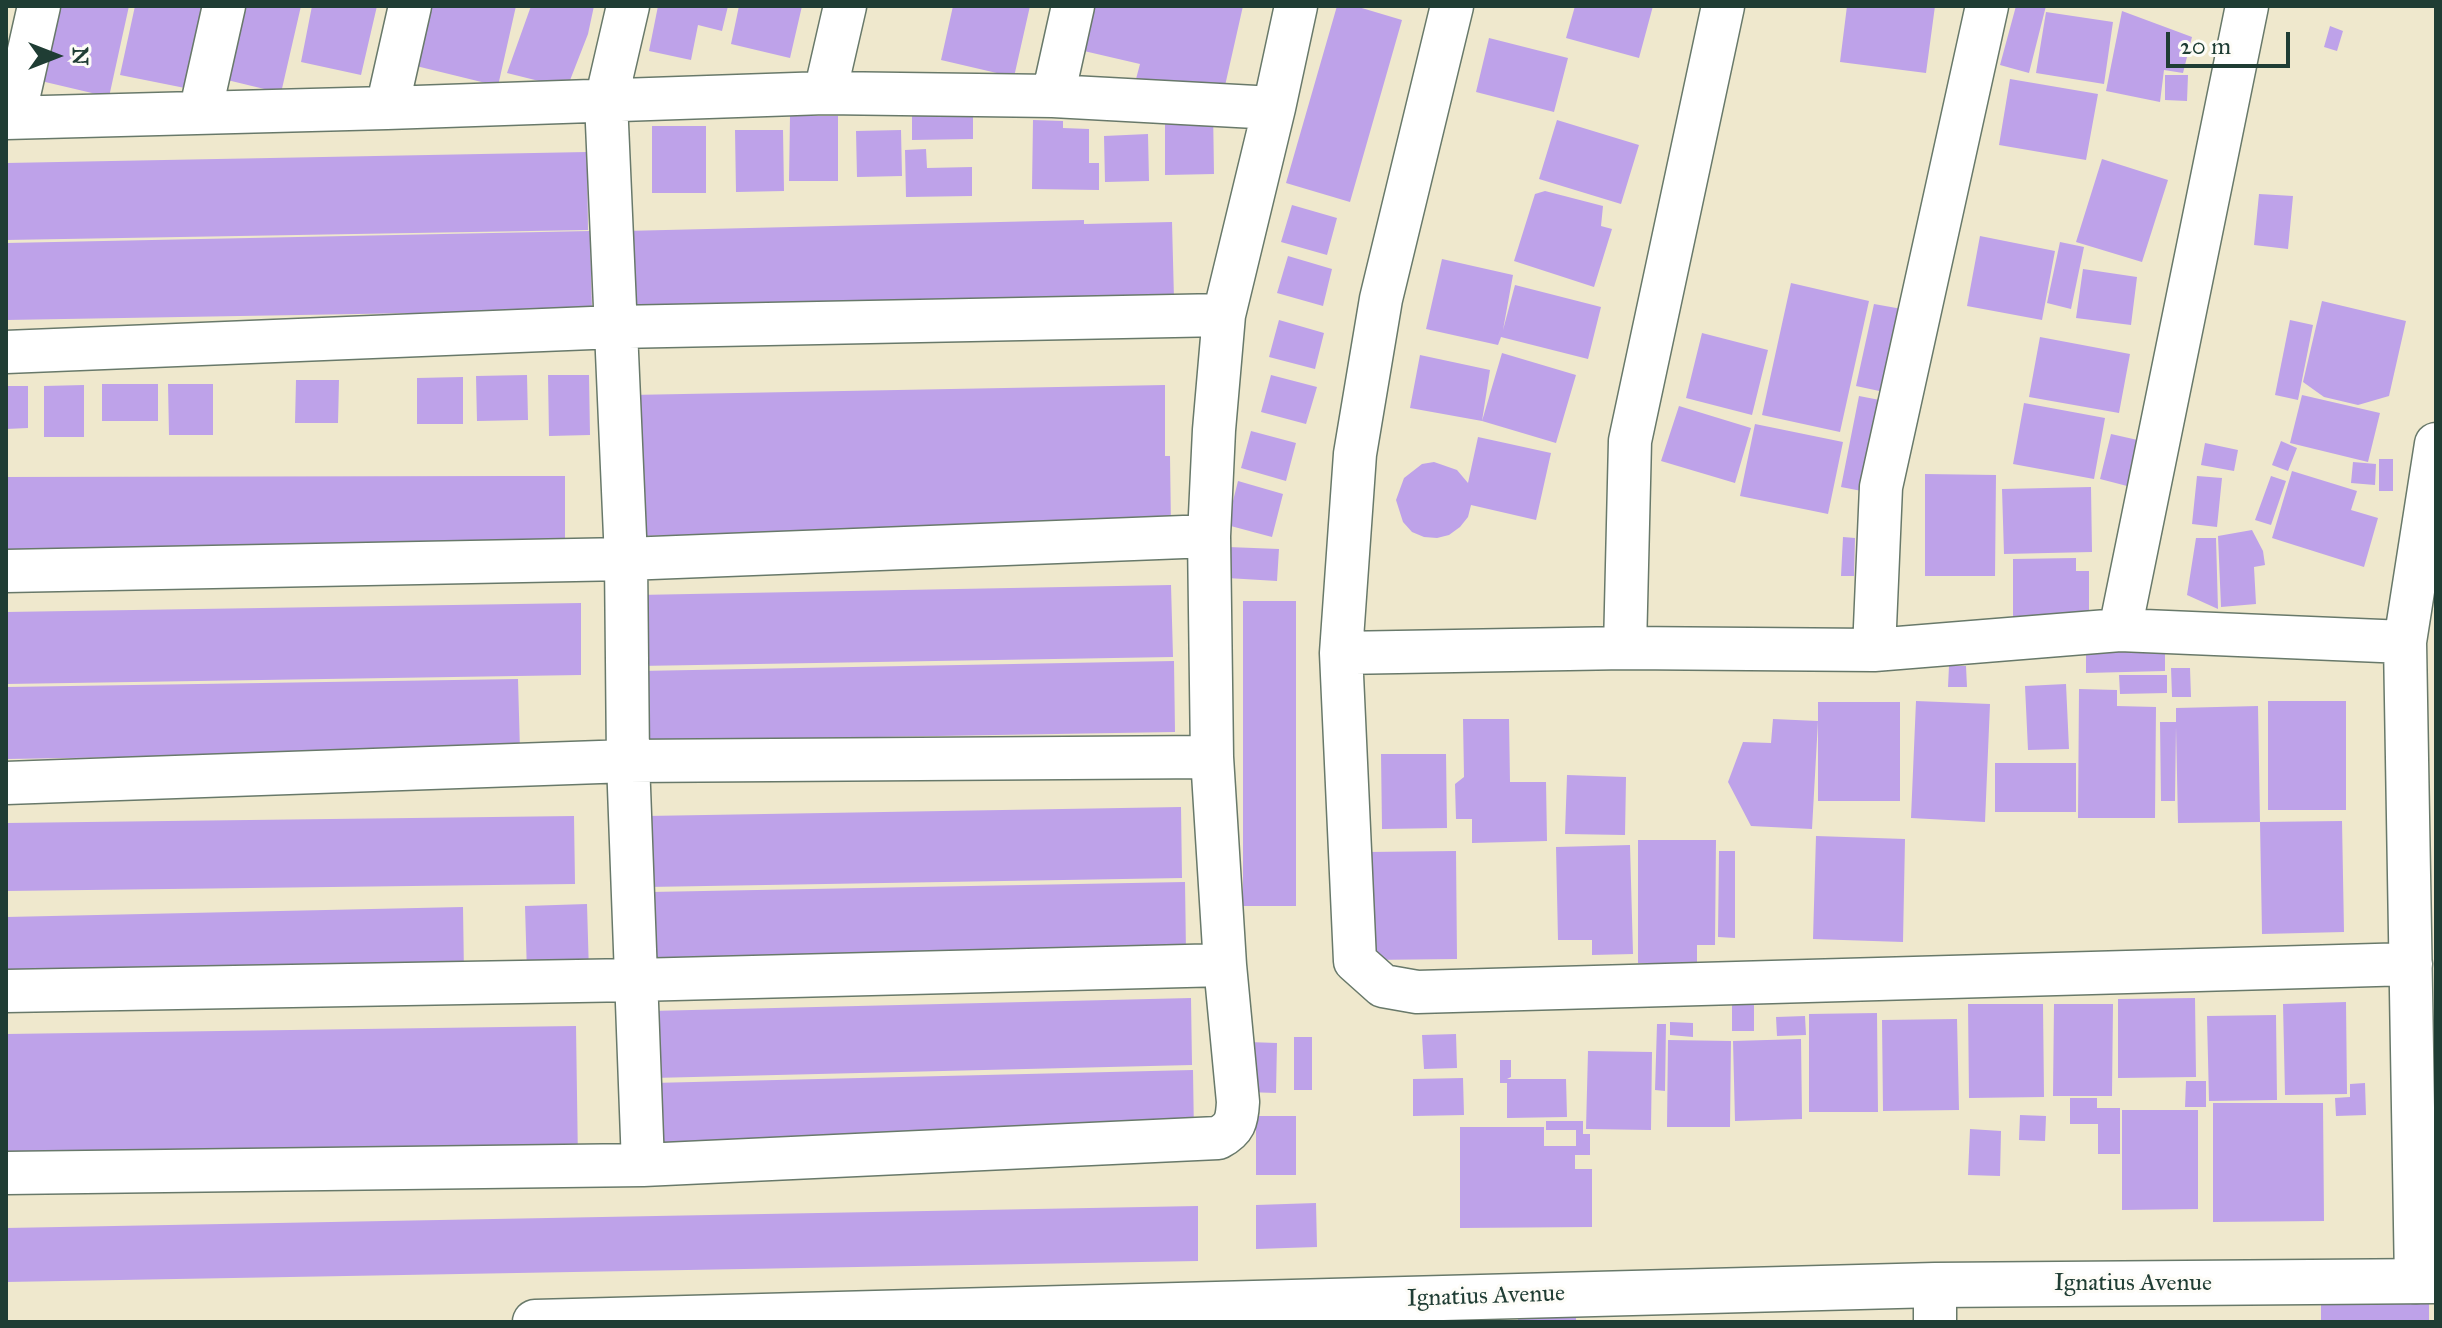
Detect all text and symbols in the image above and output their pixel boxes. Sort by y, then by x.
north arrow [16,16,96,96]
scale bar [2170,16,2294,66]
text: 20 m [2180,31,2231,61]
text: N [67,47,94,65]
street label: Ignatius Avenue [2054,1270,2212,1298]
street label: Ignatius Avenue [1407,1280,1565,1314]

